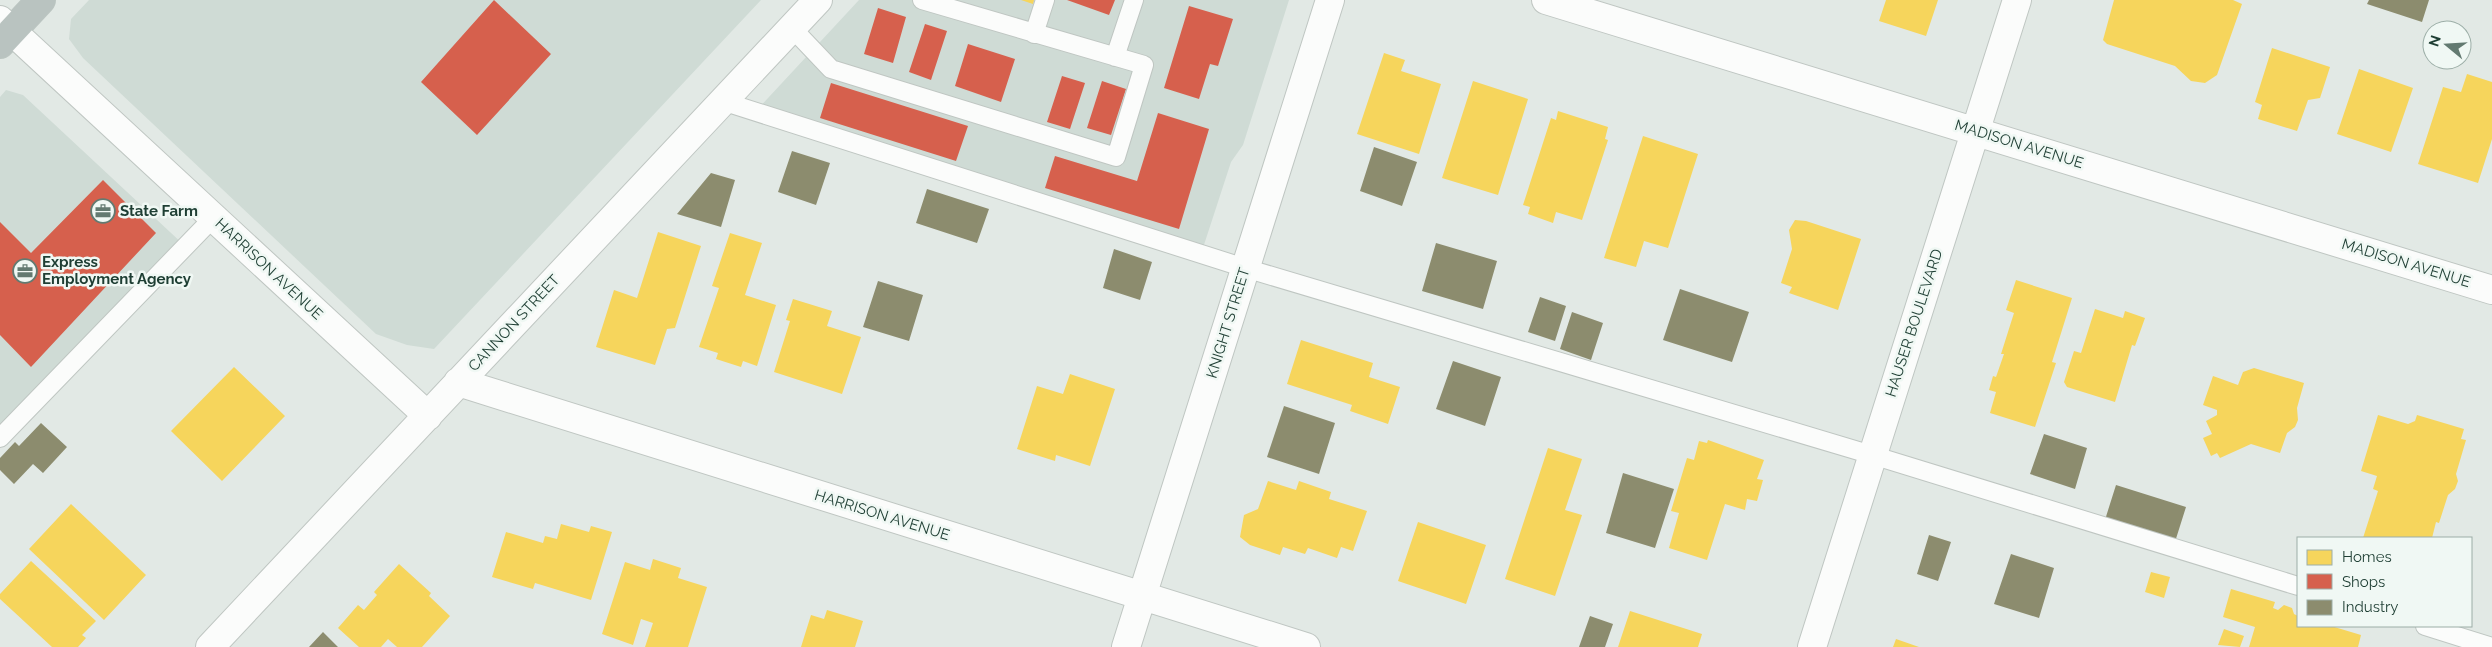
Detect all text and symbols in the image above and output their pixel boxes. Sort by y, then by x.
north arrow [2422,20,2472,70]
text: N [2425,33,2444,49]
street label: MADISON AVENUE [1952,116,2086,172]
office icon: State Farm [90,198,116,224]
place label: State Farm [120,202,198,220]
street label: HARRISON AVENUE [212,215,326,323]
street label: MADISON AVENUE [2339,235,2473,291]
street label: HAUSER BOULEVARD [1882,247,1946,399]
place label: Express Employment Agency [42,253,192,288]
office icon: Express Employment Agency [12,258,38,284]
street label: KNIGHT STREET [1203,266,1253,380]
street label: CANNON STREET [465,271,563,375]
street label: HARRISON AVENUE [812,486,952,544]
legend [2297,537,2472,627]
text: Homes [2342,548,2392,566]
text: Shops [2342,573,2385,591]
text: Industry [2342,598,2398,616]

